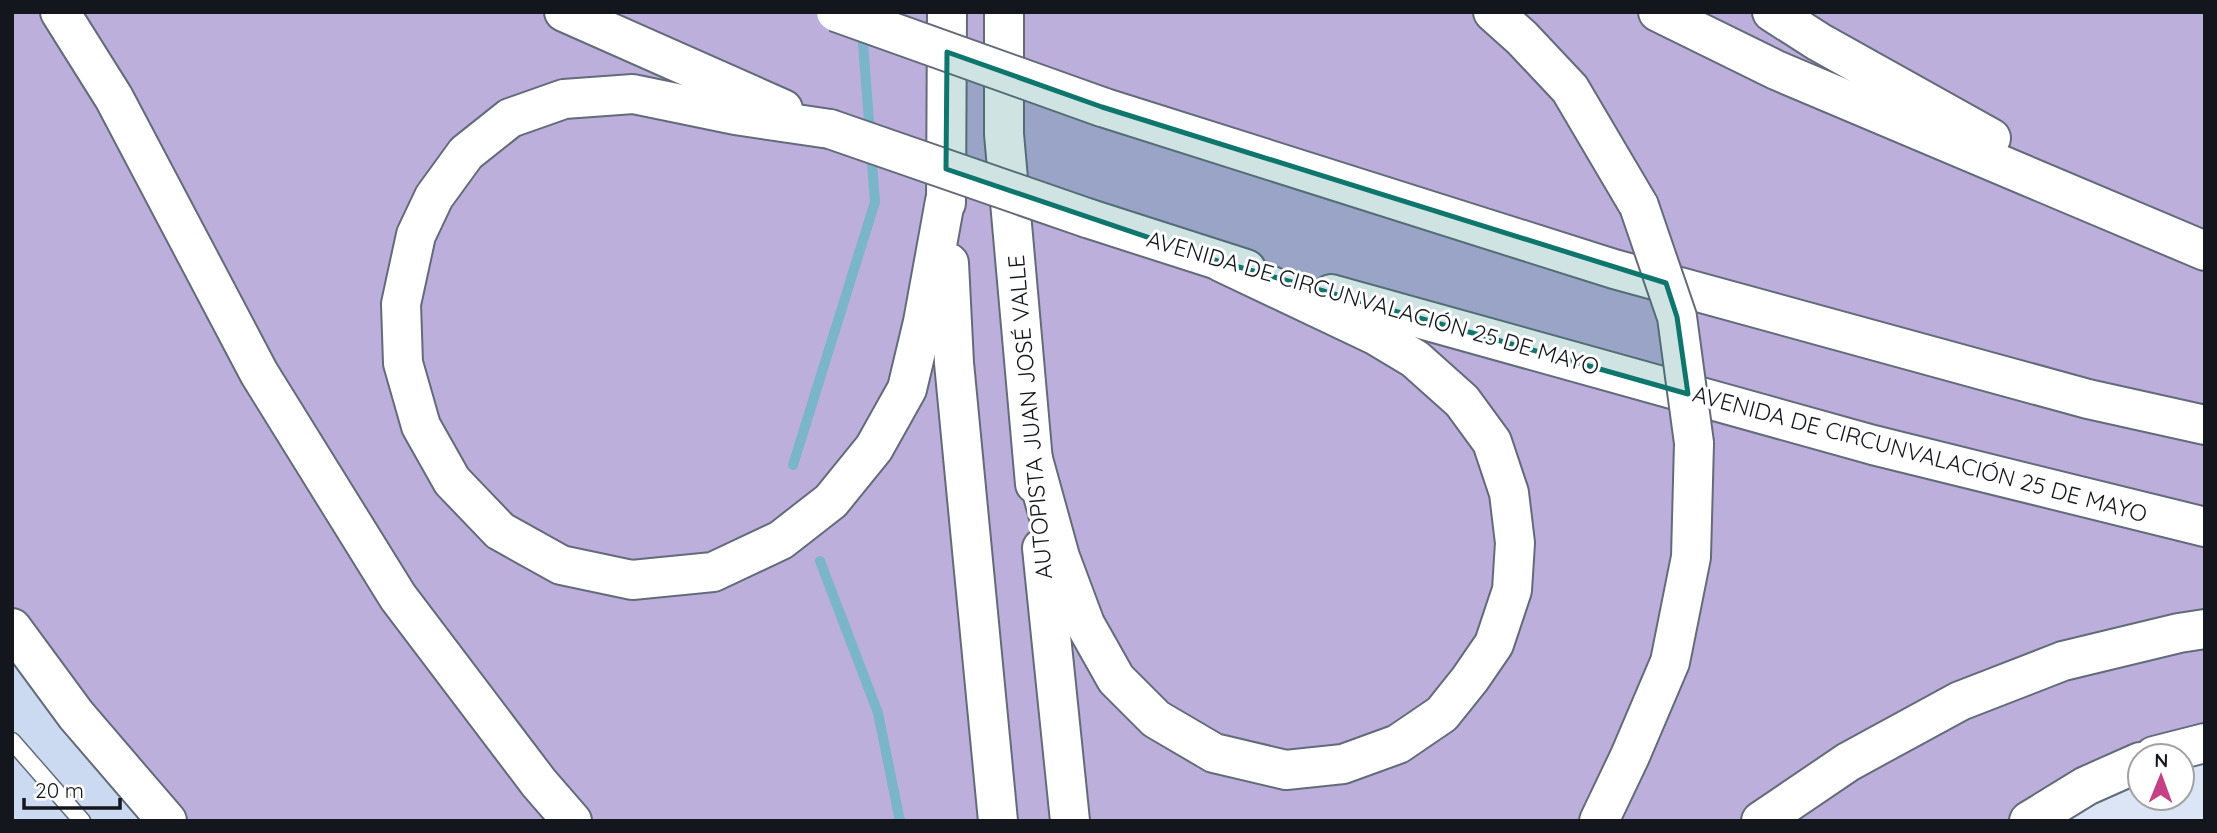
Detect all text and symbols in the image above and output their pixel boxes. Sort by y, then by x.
street label: AVENIDA DE CIRCUNVALACIÓN 25 DE MAYO [1144,224,1603,381]
street label: AUTOPISTA JUAN JOSÉ VALLE [1001,254,1058,580]
street label: AVENIDA DE CIRCUNVALACIÓN 25 DE MAYO [1690,379,2151,528]
north arrow [2126,742,2196,812]
text: N [2154,748,2168,772]
scale bar [24,766,121,810]
text: 20 m [35,777,84,803]

